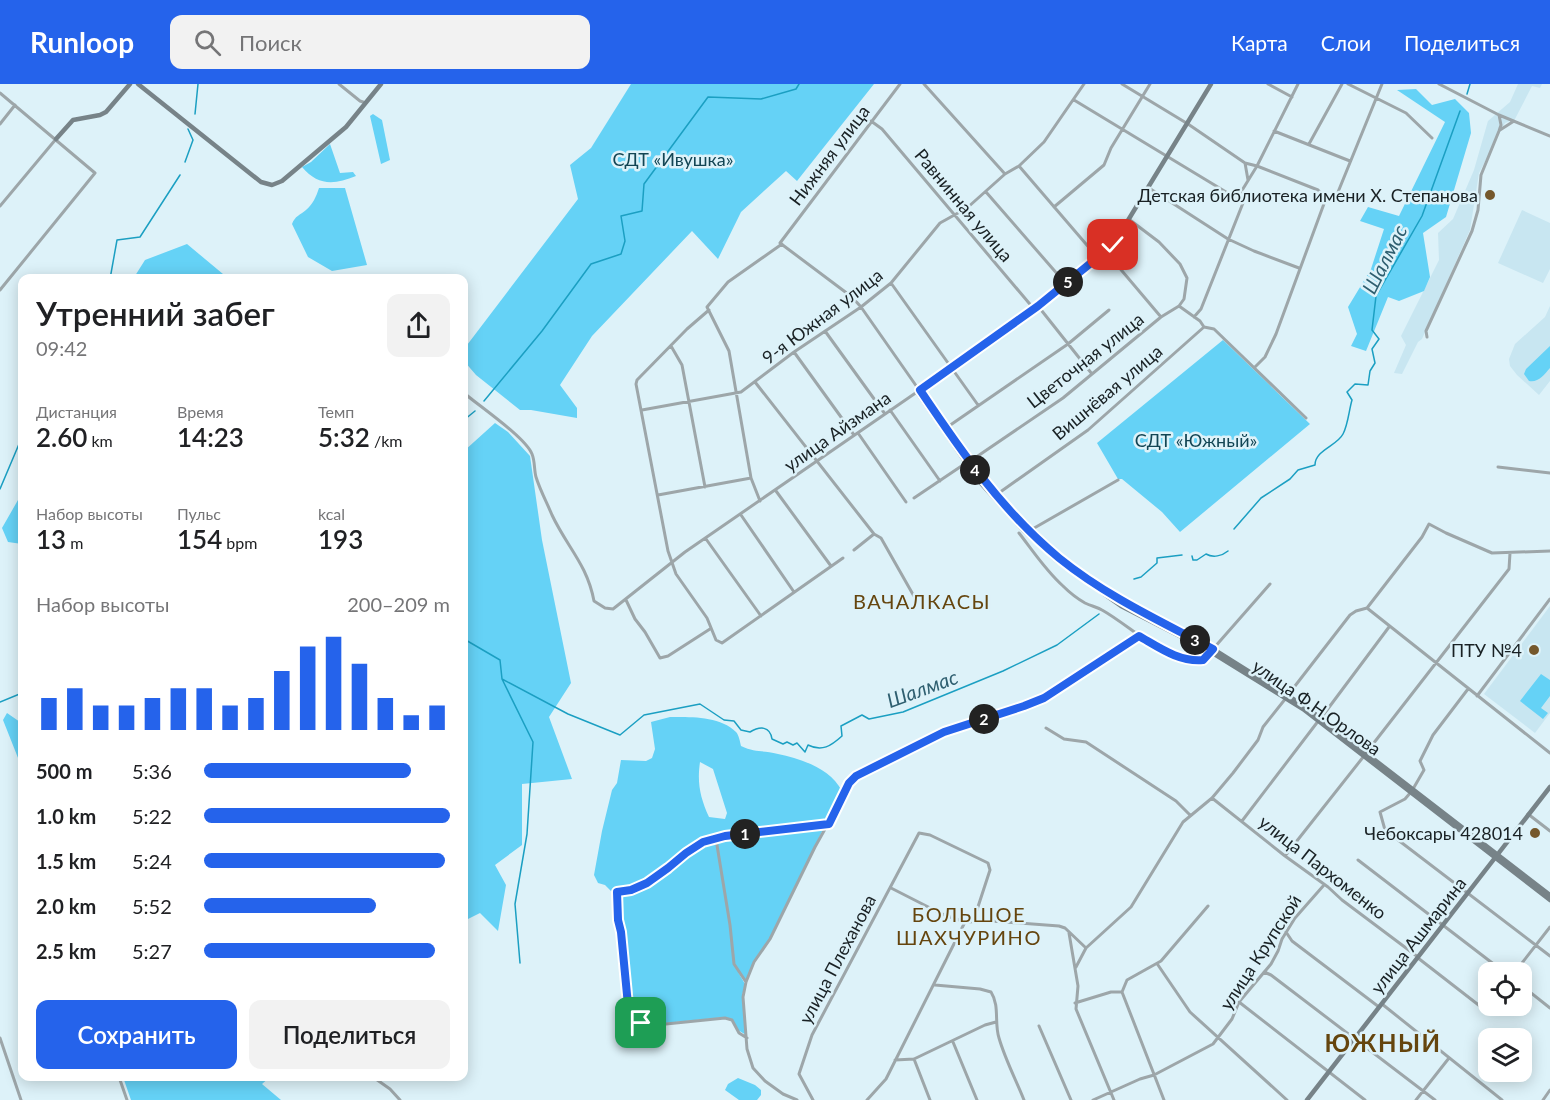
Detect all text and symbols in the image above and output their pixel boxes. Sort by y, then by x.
search box [170,15,590,69]
text: Runloop [30,25,134,59]
icon: search [191,26,224,59]
text: Поиск [239,29,302,56]
text: Карта [1231,30,1288,55]
text: Слои [1321,30,1371,55]
text: Поделиться [1404,30,1520,55]
street label: Нижняя улица [784,101,874,209]
street label: Равнинная улица [910,144,1018,266]
park label: СДТ «Ивушка» [612,148,734,170]
place label: Детская библиотека имени Х. Степанова [1138,184,1478,206]
marker: Детская библиотека имени Х. Степанова [1483,188,1497,202]
pin [1087,219,1138,270]
water label: Шалмас [1357,221,1411,297]
icon: check [1096,228,1129,261]
street label: 9-я Южная улица [757,264,887,368]
pin: 5 [1053,267,1083,297]
text: 5 [1063,272,1073,291]
text: Утренний забег [36,293,275,333]
button: share [387,294,450,357]
street label: Цветочная улица [1022,308,1148,412]
text: 09:42 [36,336,87,360]
street label: Вишнёвая улица [1048,340,1166,444]
street label: улица Айзмана [779,386,895,476]
text: Дистанция [36,402,117,421]
text: Время [177,402,224,421]
text: Темп [318,402,354,421]
text: 2.60 [36,421,87,453]
text: 14:23 [177,421,244,453]
text: 5:32 [318,421,370,453]
park label: СДТ «Южный» [1135,429,1257,451]
text: km [87,431,113,450]
text: /km [370,431,402,450]
pin: 4 [960,455,990,485]
text: 4 [970,460,980,479]
text: Набор высоты [36,504,143,523]
text: Пульс [177,504,221,523]
text: kcal [318,504,345,523]
text: 13 [36,523,66,555]
text: 154 [177,523,222,555]
text: 193 [318,523,363,555]
text: m [66,533,83,552]
text: bpm [222,533,257,552]
district label: ВАЧАЛКАСЫ [853,589,991,613]
text: Набор высоты [36,592,169,616]
text: 200–209 m [347,592,450,616]
pin: 3 [1180,625,1210,655]
text: 3 [1190,630,1200,649]
place label: ПТУ №4 [1451,639,1522,661]
marker: ПТУ №4 [1527,643,1541,657]
street label: улица Ф.Н.Орлова [1249,654,1385,760]
water label: Шалмас [883,664,961,712]
pin: 2 [969,704,999,734]
text: 2 [979,709,989,728]
text: 500 m [36,759,92,783]
text: 5:36 [132,759,172,783]
text: 1.0 km [36,804,96,828]
text: 5:22 [132,804,172,828]
street label: улица Пархоменко [1255,810,1391,924]
pin: 1 [730,819,760,849]
place label: Чебоксары 428014 [1364,822,1523,844]
text: 1 [740,824,750,843]
marker: Чебоксары 428014 [1528,826,1542,840]
text: 1.5 km [36,849,96,873]
text: 5:24 [132,849,172,873]
street label: улица Ашмарина [1366,872,1470,998]
street label: улица Крупской [1215,890,1305,1014]
street label: улица Плеханова [794,891,880,1027]
text: 2.0 km [36,894,96,918]
text: 5:52 [132,894,172,918]
district label: БОЛЬШОЕ ШАХЧУРИНО [896,902,1042,949]
text: 2.5 km [36,939,96,963]
text: 5:27 [132,939,172,963]
map controls [1478,962,1532,1082]
button: locate [1478,962,1532,1016]
pin [615,997,666,1048]
button: Сохранить [36,1000,237,1069]
button: Поделиться [249,1000,450,1069]
icon: arrive [624,1006,657,1039]
district label: ЮЖНЫЙ [1324,1028,1442,1057]
button: layers [1478,1028,1532,1082]

